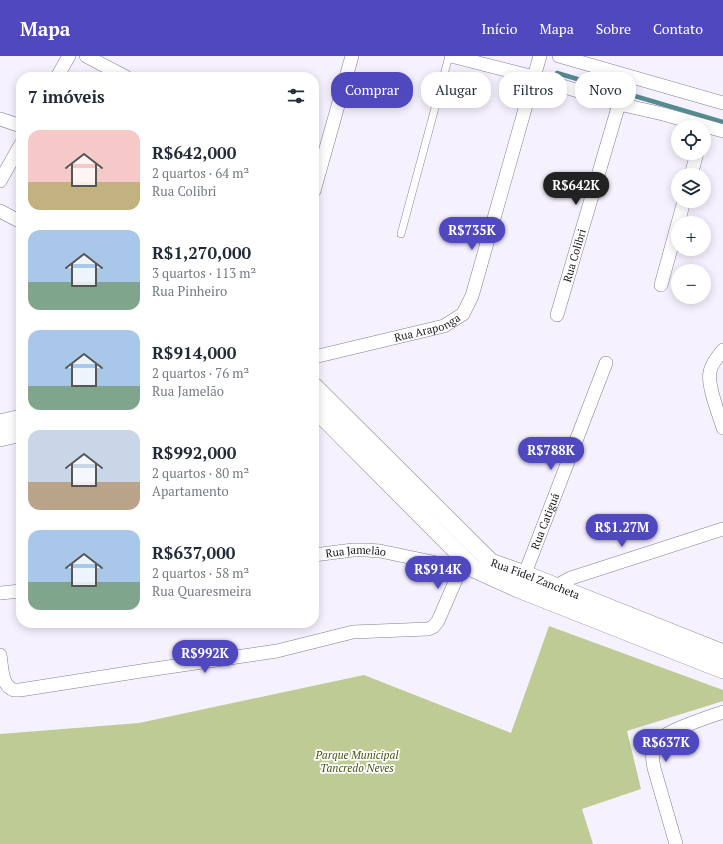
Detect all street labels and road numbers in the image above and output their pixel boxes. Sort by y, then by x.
street label: Rua Colibri [560,227,589,284]
street label: Rua Araponga [393,310,463,345]
street label: Rua Catiguá [528,491,562,551]
street label: Rua Jamelão [325,543,387,560]
street label: Rua Fidel Zancheta [489,555,582,602]

